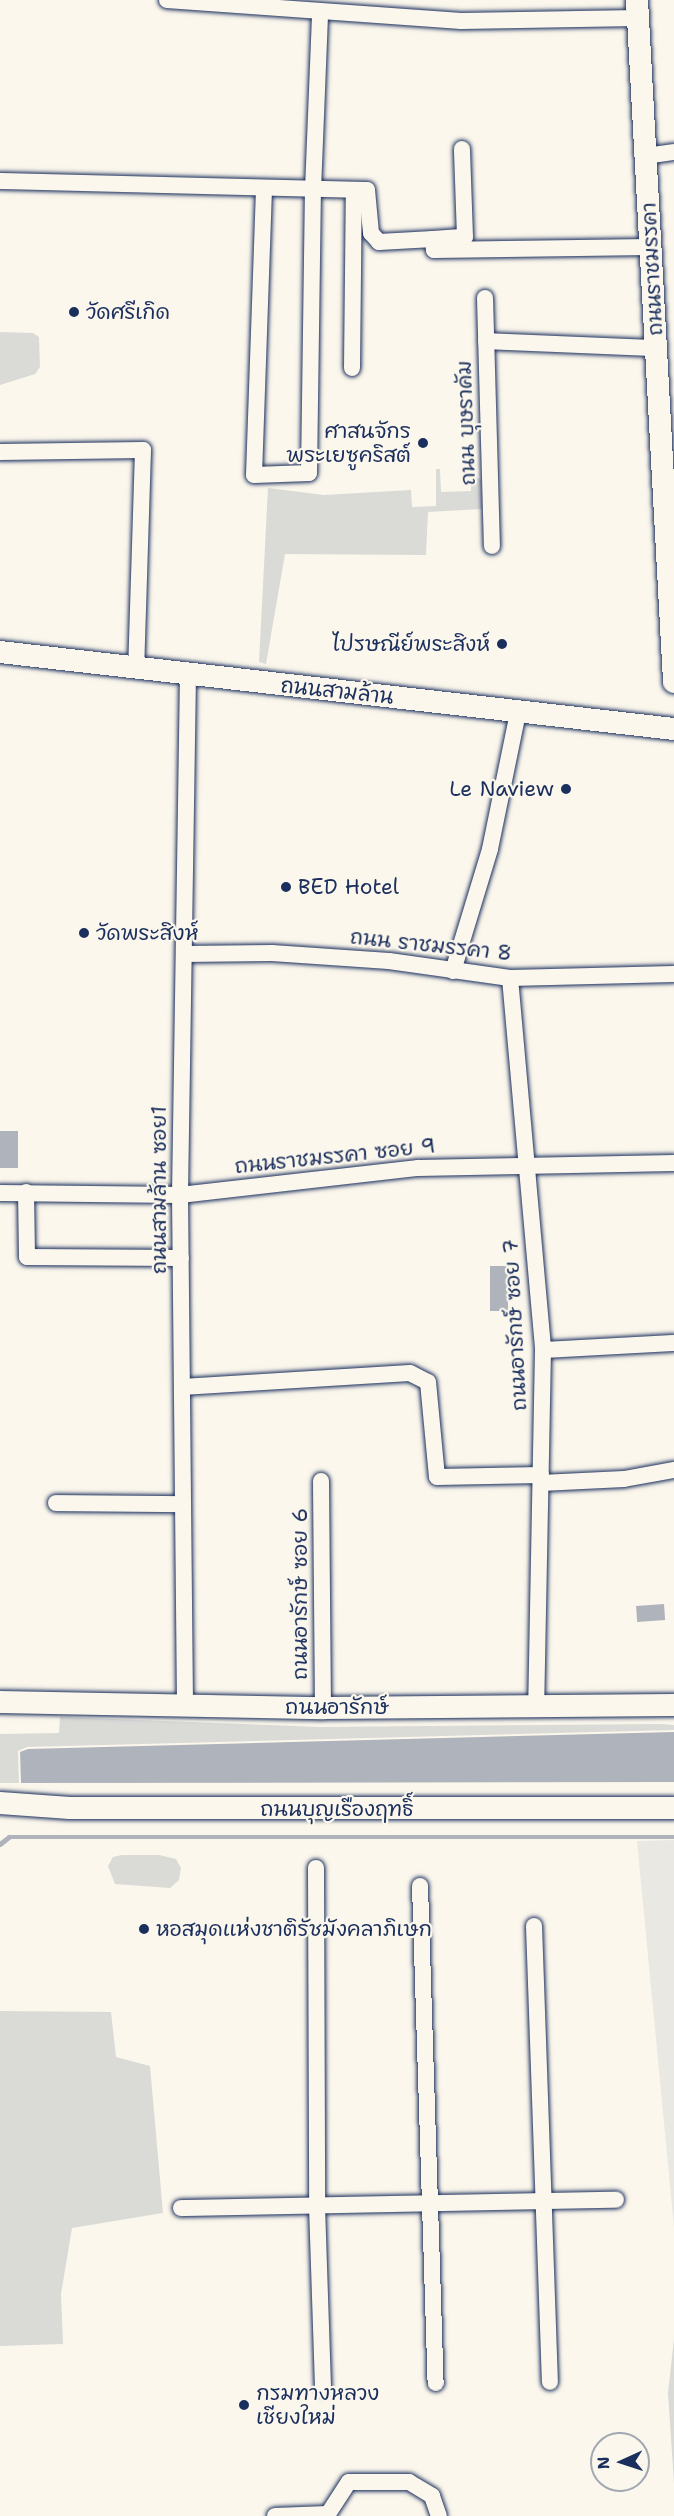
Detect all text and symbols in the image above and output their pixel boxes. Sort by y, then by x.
street label: ถนนราชมรรคา [636,202,668,336]
place label: วัดศรีเกิด [86,299,170,325]
marker: วัดศรีเกิด [67,305,81,319]
street label: ถนน บุษราคัม [451,360,481,486]
place label: ศาสนจักร พระเยซูคริสต์ [286,418,411,468]
marker: ศาสนจักร พระเยซูคริสต์ [416,436,430,450]
place label: ไปรษณีย์พระสิงห์ [332,631,490,657]
marker: ไปรษณีย์พระสิงห์ [495,637,509,651]
street label: ถนนสามล้าน [279,673,395,709]
place label: Le Naview [449,776,554,802]
marker: Le Naview [559,782,573,796]
place label: BED Hotel [298,874,399,900]
marker: BED Hotel [279,880,293,894]
place label: วัดพระสิงห์ [96,920,199,946]
street label: ถนน ราชมรรคา 8 [349,924,513,966]
marker: วัดพระสิงห์ [77,926,91,940]
street label: ถนนสามล้าน ซอย1 [146,1106,172,1274]
street label: ถนนราชมรรคา ซอย 9 [233,1133,437,1179]
street label: ถนนอารักษ์ ซอย 7 [498,1238,532,1412]
street label: ถนนอารักษ์ ซอย 6 [287,1508,313,1680]
street label: ถนนอารักษ์ [285,1694,389,1720]
street label: ถนนบุญเรืองฤทธิ์ [260,1796,414,1822]
place label: หอสมุดแห่งชาติรัชมังคลาภิเษก [156,1916,432,1942]
marker: หอสมุดแห่งชาติรัชมังคลาภิเษก [137,1922,151,1936]
place label: กรมทางหลวง เชียงใหม่ [256,2380,379,2430]
marker: กรมทางหลวง เชียงใหม่ [237,2398,251,2412]
north arrow [590,2432,650,2492]
text: N [593,2456,614,2470]

